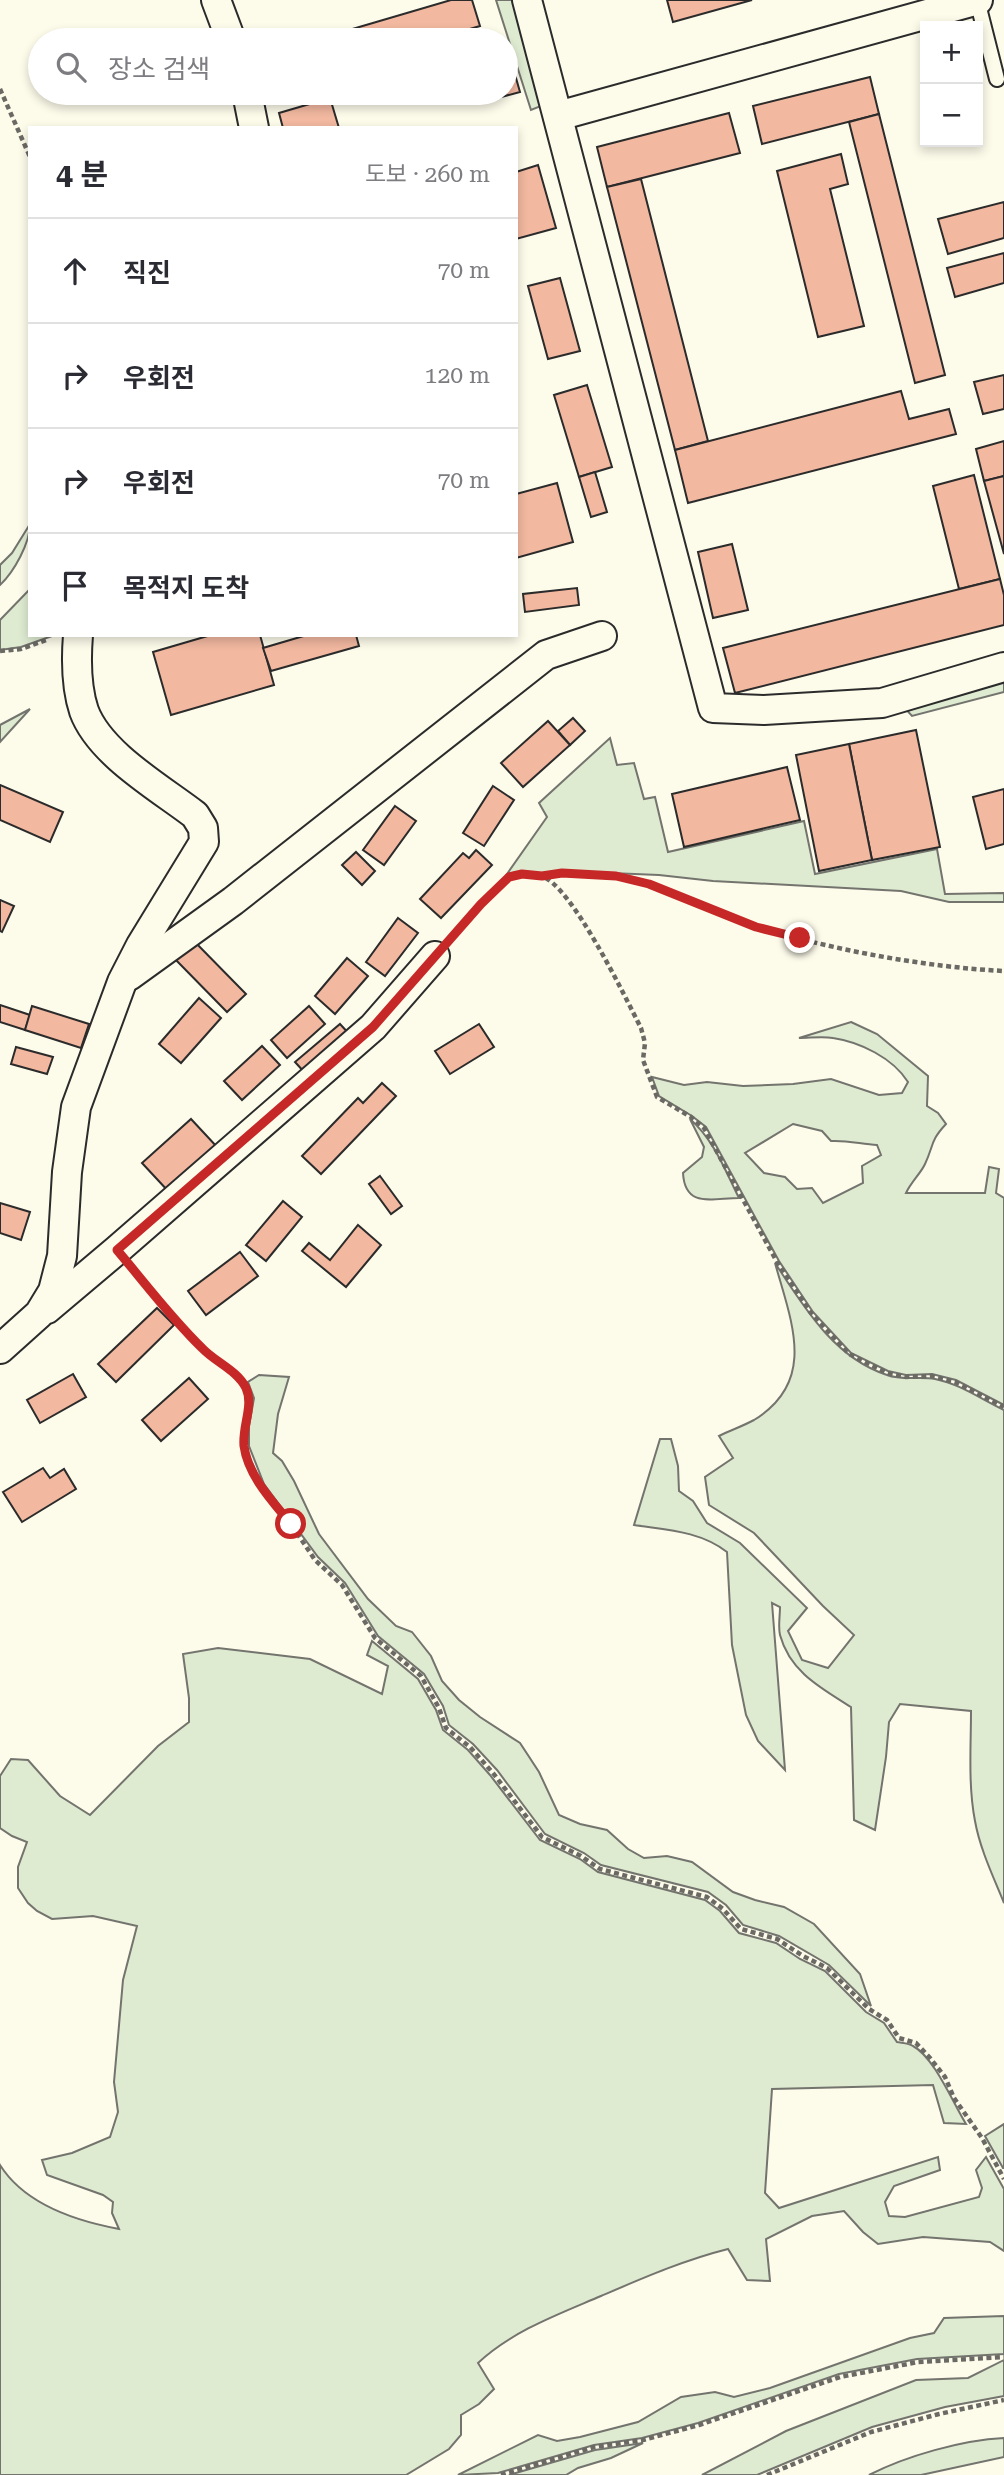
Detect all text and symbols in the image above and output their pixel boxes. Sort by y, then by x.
map controls [920,21,983,147]
button: + [920,21,983,84]
search box [28,28,518,105]
icon: search [52,48,90,86]
text: 장소 검색 [108,54,210,84]
button: − [920,84,983,147]
text: 4 분 [56,157,108,192]
text: 도보 · 260 m [365,161,490,188]
icon: ahead [56,252,94,290]
text: 70 m [437,257,490,284]
text: 직진 [123,258,171,288]
icon: right [56,357,94,395]
text: 120 m [425,362,490,389]
text: 우회전 [123,363,195,393]
icon: right [56,462,94,500]
text: 70 m [437,467,490,494]
text: 우회전 [123,468,195,498]
icon: arrive [56,567,94,605]
text: 목적지 도착 [123,573,249,603]
route end [784,922,815,953]
route start [275,1508,306,1539]

